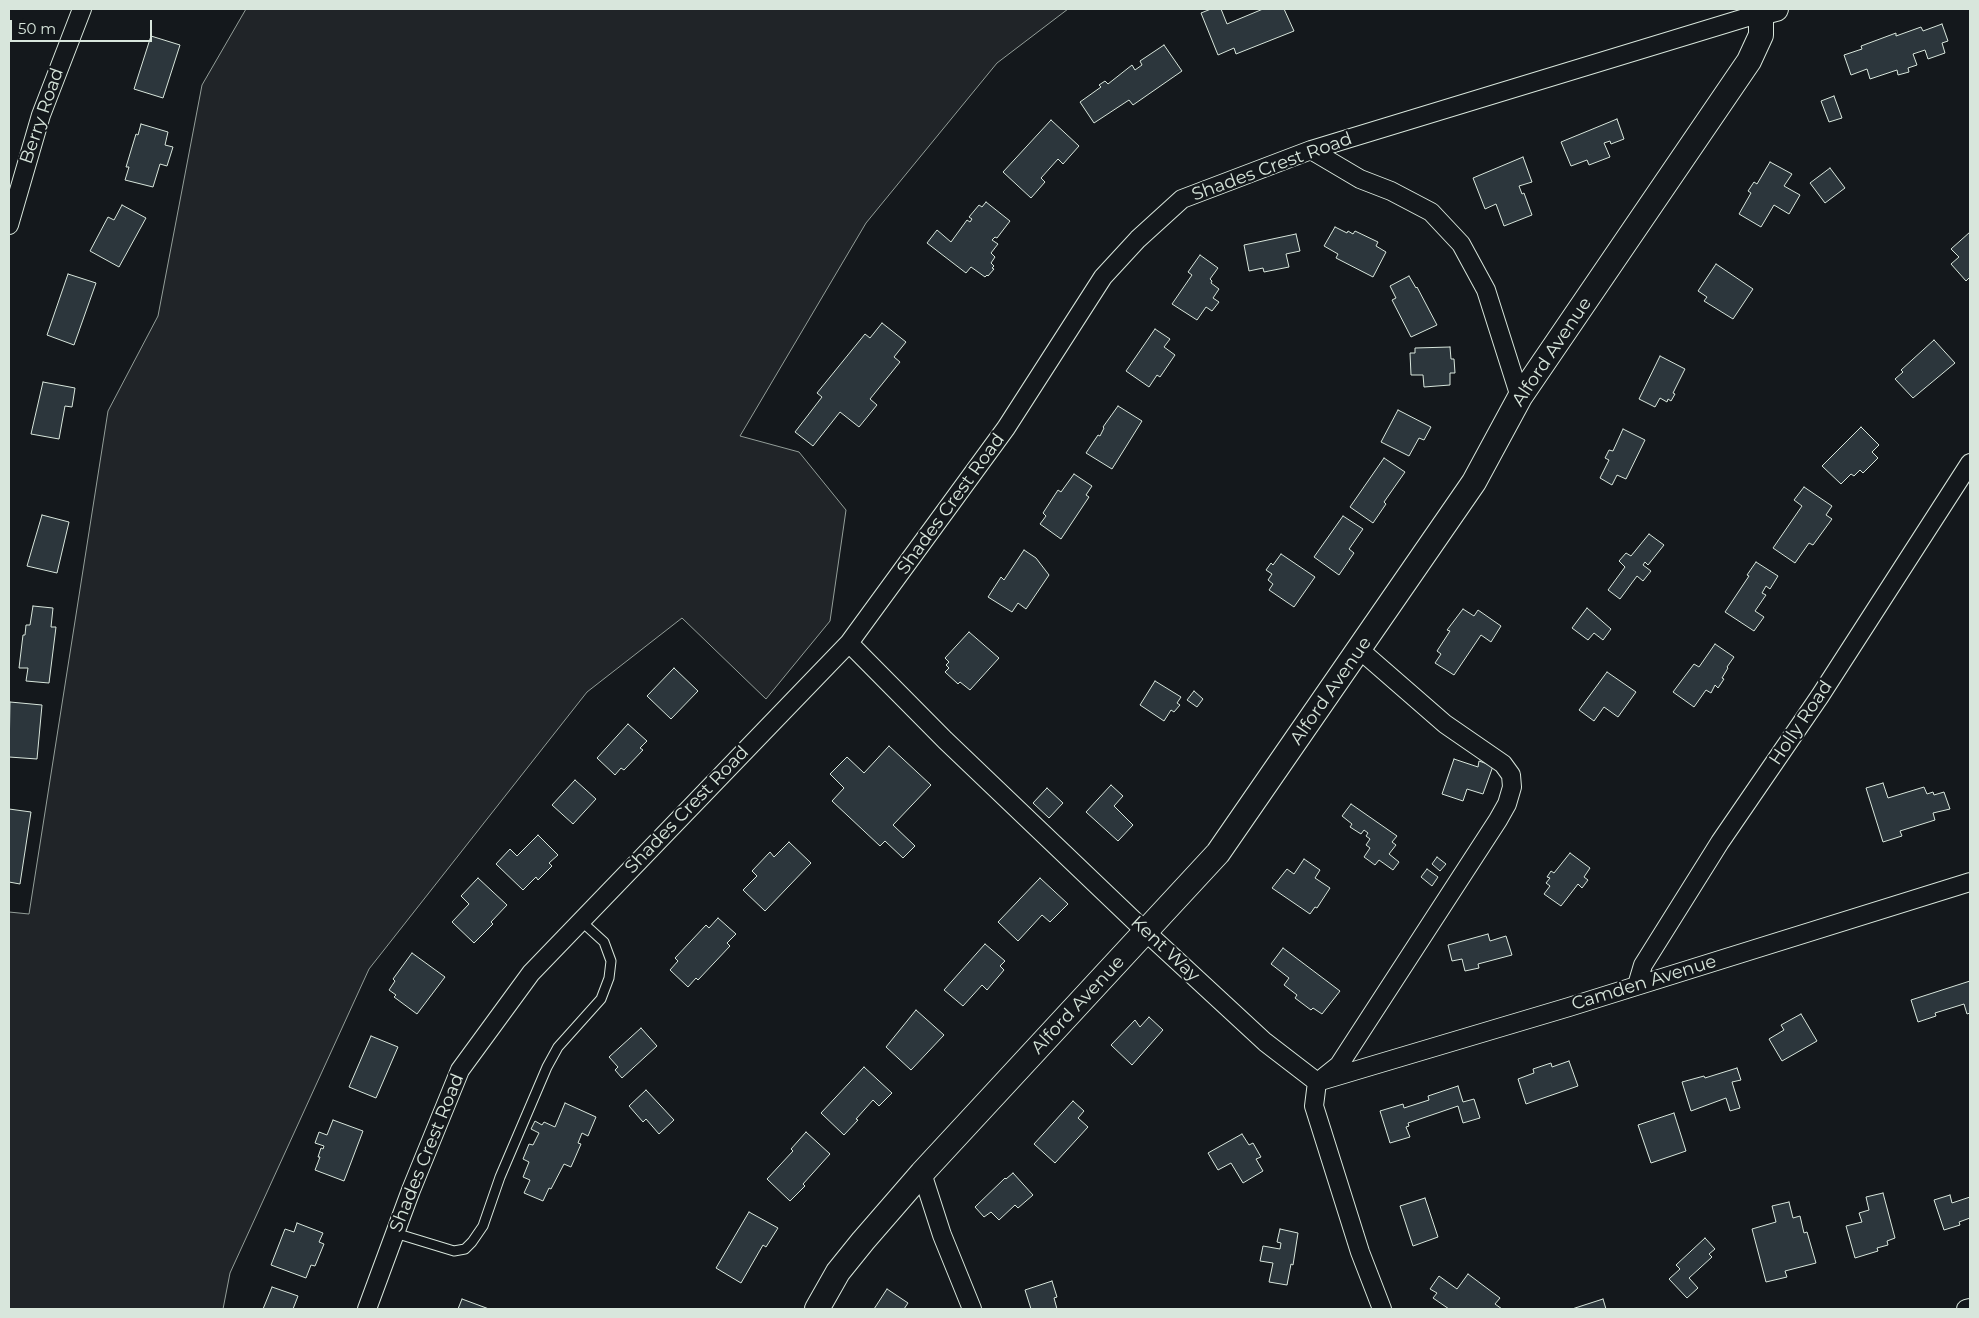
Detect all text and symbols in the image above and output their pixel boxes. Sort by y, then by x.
scale bar [12,10,155,42]
text: 50 m [18,19,56,38]
street label: Berry Road [15,65,69,167]
street label: Shades Crest Road [1189,128,1355,206]
street label: Alford Avenue [1508,293,1596,411]
street label: Shades Crest Road [893,429,1009,579]
street label: Alford Avenue [1286,633,1376,749]
street label: Holly Road [1765,677,1837,769]
street label: Shades Crest Road [621,742,753,878]
street label: Kent Way [1126,912,1204,986]
street label: Alford Avenue [1027,951,1129,1059]
street label: Camden Avenue [1569,951,1719,1015]
street label: Shades Crest Road [385,1071,469,1235]

